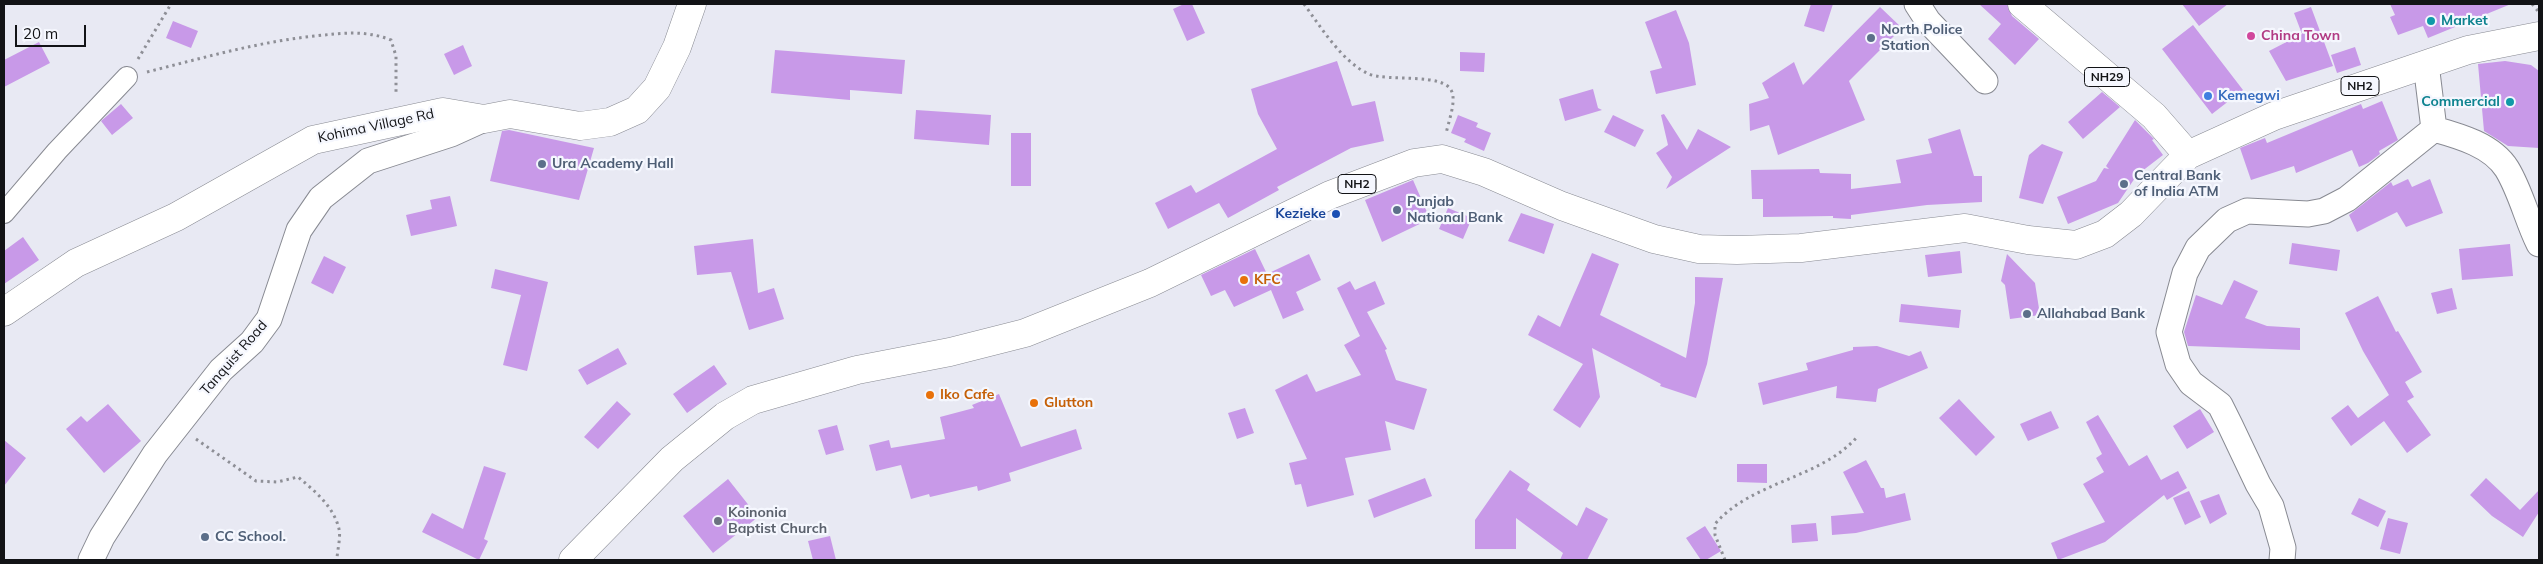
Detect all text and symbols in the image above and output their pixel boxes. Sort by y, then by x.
place label: Market [2441,13,2488,29]
scale bar [18,15,89,47]
marker: Market [2425,15,2437,27]
place label: North Police Station [1881,22,1962,54]
text: 20 m [23,24,58,43]
place label: China Town [2261,28,2340,44]
marker: China Town [2245,30,2257,42]
marker: North Police Station [1865,32,1877,44]
road number: NH29 [2084,68,2130,86]
road number: NH2 [2341,76,2379,95]
place label: Kemegwi [2218,88,2280,104]
marker: Kemegwi [2202,90,2214,102]
place label: Commercial [2421,94,2500,110]
marker: Commercial [2504,96,2516,108]
street label: Kohima Village Rd [316,105,436,147]
place label: Ura Academy Hall [552,156,674,172]
marker: Ura Academy Hall [536,158,548,170]
place label: Central Bank of India ATM [2134,168,2221,200]
road number: NH2 [1338,174,1376,193]
marker: Central Bank of India ATM [2118,178,2130,190]
place label: Punjab National Bank [1407,194,1503,226]
marker: Punjab National Bank [1391,204,1403,216]
place label: Kezieke [1275,206,1326,222]
marker: Kezieke [1330,208,1342,220]
place label: KFC [1254,272,1281,288]
marker: KFC [1238,274,1250,286]
place label: Allahabad Bank [2037,306,2145,322]
marker: Allahabad Bank [2021,308,2033,320]
street label: Tanquist Road [197,317,271,399]
place label: Iko Cafe [940,387,994,403]
marker: Iko Cafe [924,389,936,401]
place label: Glutton [1044,395,1093,411]
marker: Glutton [1028,397,1040,409]
place label: Koinonia Baptist Church [728,505,827,538]
marker: Koinonia Baptist Church [712,515,724,527]
place label: CC School. [215,529,286,545]
marker: CC School. [199,531,211,543]

